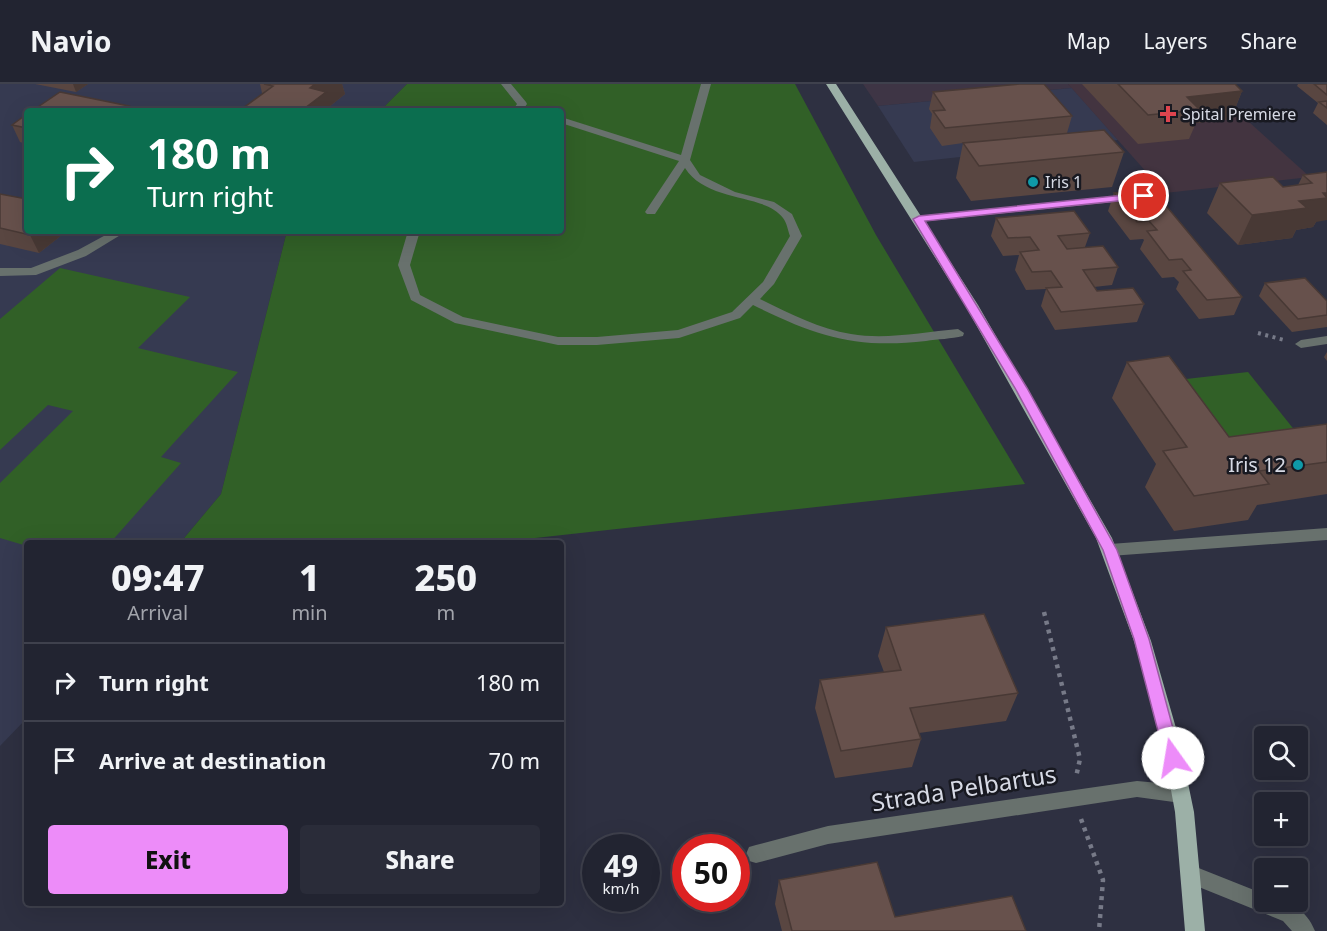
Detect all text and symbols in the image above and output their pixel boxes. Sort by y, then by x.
text: Navio [30,22,111,60]
text: Map [1067,27,1111,55]
text: Layers [1144,27,1208,55]
text: Share [1241,27,1297,55]
place label: Spital Premiere [1182,103,1296,125]
marker: Spital Premiere [1159,105,1177,123]
text: 180 m [147,124,271,181]
icon: right [48,132,126,210]
pin [1118,170,1169,221]
place label: Iris 1 [1045,171,1082,193]
marker: Iris 1 [1026,175,1040,189]
text: Turn right [147,178,273,215]
icon: arrive [1127,179,1160,212]
place label: Iris 12 [1228,451,1286,478]
marker: Iris 12 [1291,458,1305,472]
text: 09:47 [111,553,204,602]
text: 1 [299,553,320,602]
text: 250 [415,553,477,602]
text: Arrival [127,599,188,626]
text: min [291,599,328,626]
text: m [436,599,455,626]
icon: right [48,666,81,699]
text: Turn right [99,667,209,697]
text: 180 m [476,667,540,697]
position arrow [1141,726,1205,790]
map controls [1254,726,1308,912]
button: search [1254,726,1308,780]
icon: arrive [48,744,81,777]
text: Arrive at destination [99,745,326,775]
text: 70 m [489,745,540,775]
street label: Strada Pelbartus [869,757,1058,818]
button: + [1254,792,1308,846]
button: Exit [48,825,288,894]
button: Share [300,825,540,894]
speed limit sign: 50 [672,834,750,912]
text: 49 [604,845,638,886]
button: − [1254,858,1308,912]
text: km/h [603,878,639,898]

